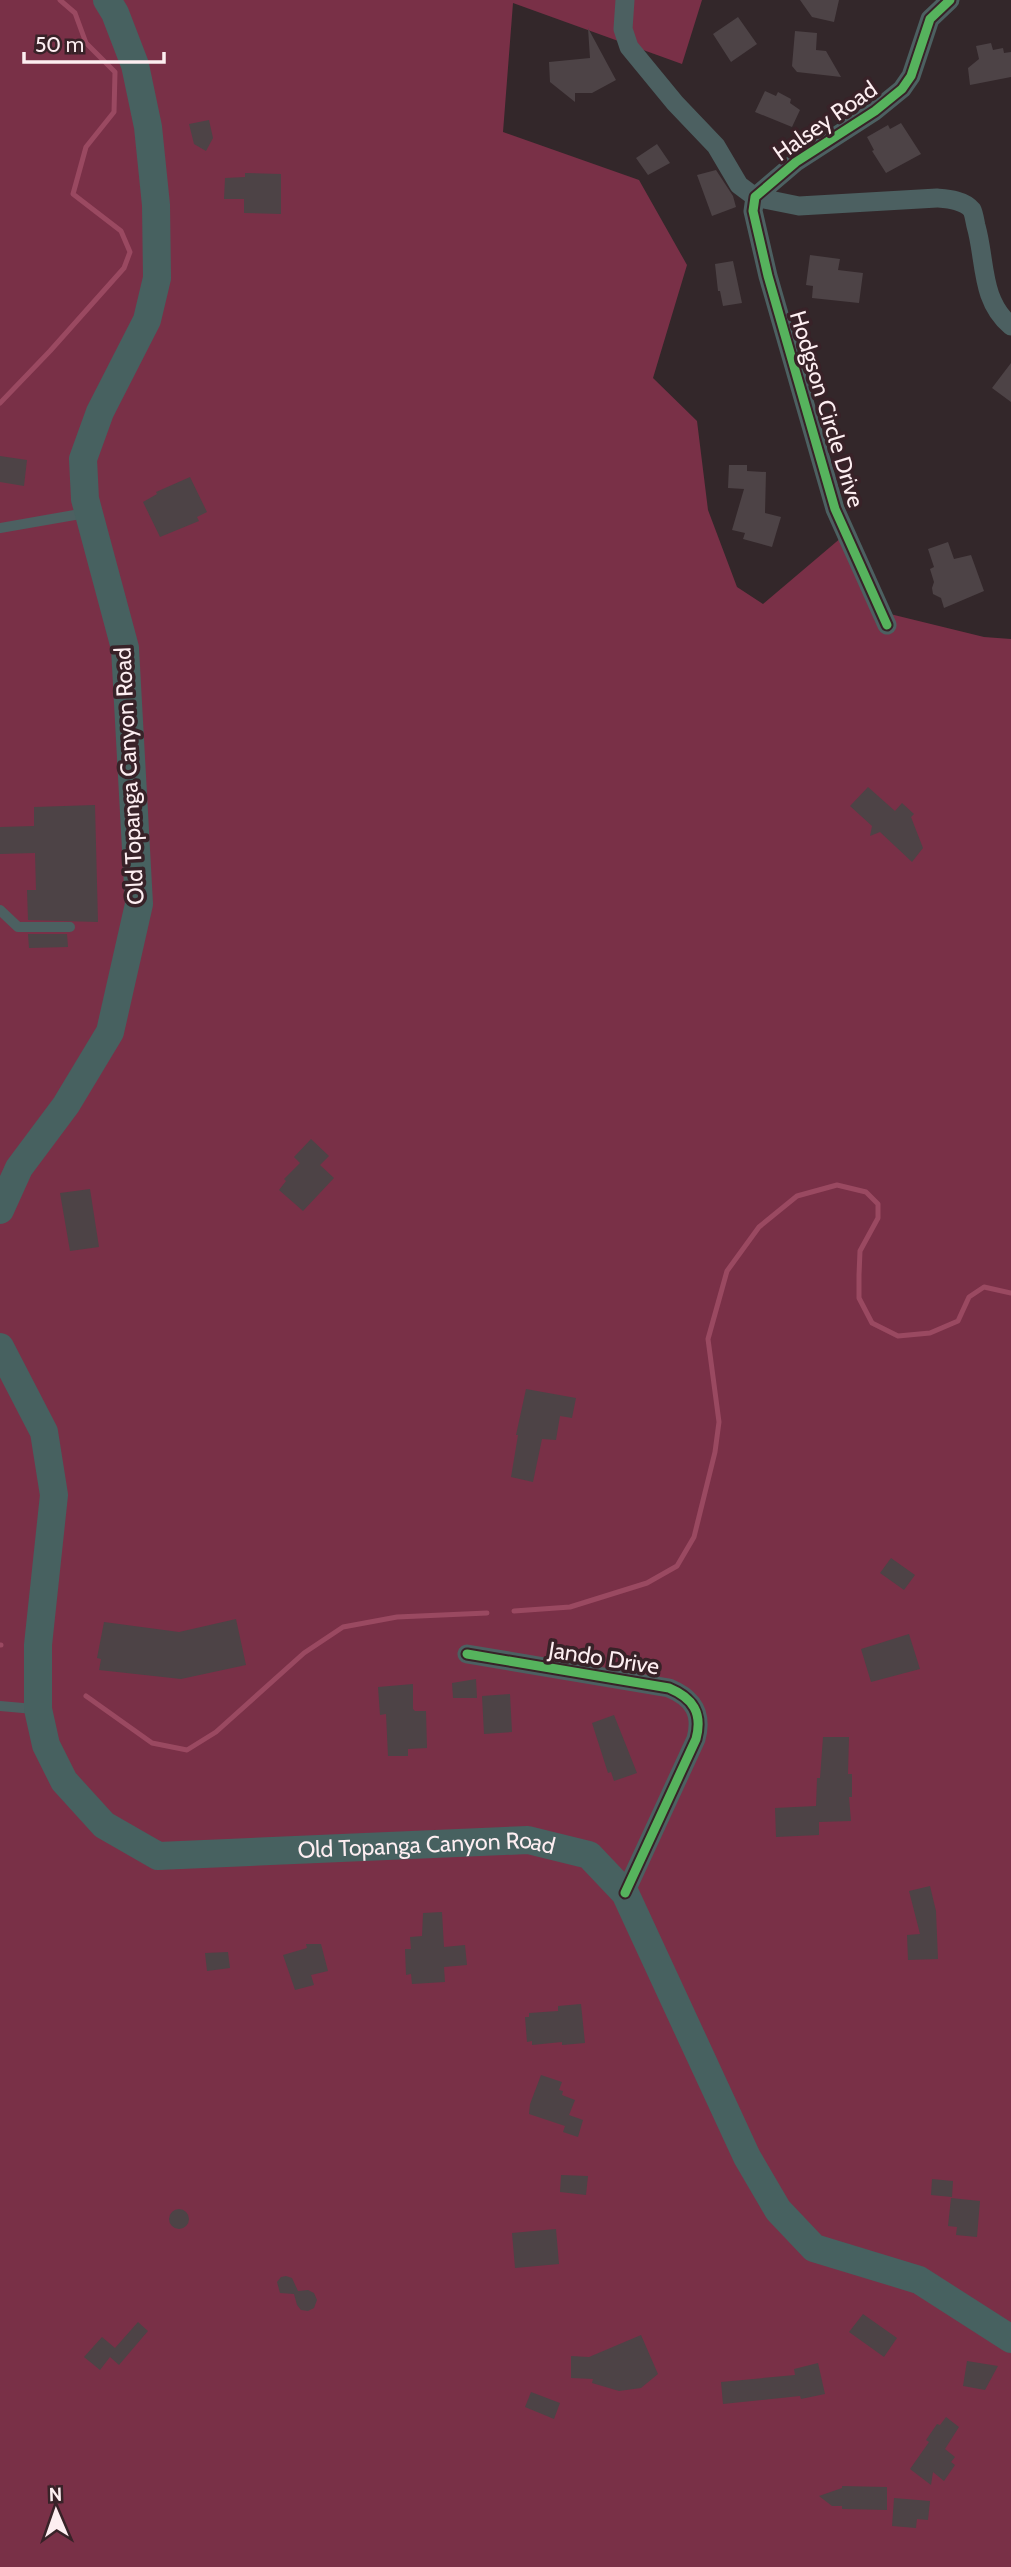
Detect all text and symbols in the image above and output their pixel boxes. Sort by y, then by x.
scale bar [24,21,164,65]
text: 50 m [35,32,84,57]
street label: Halsey Road [768,75,882,167]
street label: Hodgson Circle Drive [784,307,870,511]
street label: Old Topanga Canyon Road [108,646,150,906]
street label: Jando Drive [546,1635,662,1681]
street label: Old Topanga Canyon Road [297,1826,558,1864]
north arrow [21,2476,91,2546]
text: N [48,2483,63,2506]

